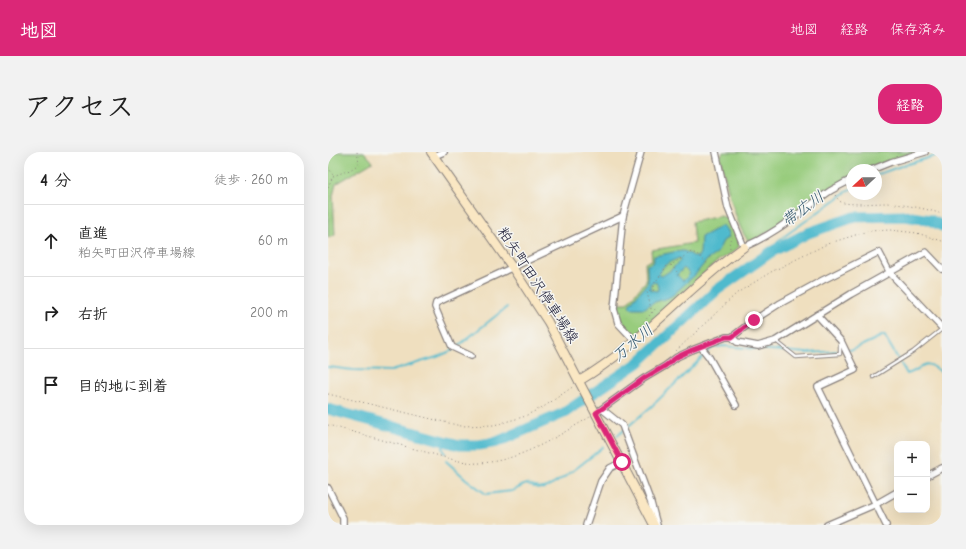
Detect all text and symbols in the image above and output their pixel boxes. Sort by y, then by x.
text: 地図 [20,20,58,42]
text: 地図 [790,21,818,38]
text: 経路 [840,21,868,38]
text: 保存済み [890,21,946,38]
button: 経路 [878,84,942,124]
text: アクセス [24,91,134,123]
north arrow [846,164,882,200]
text: 4 分 [40,171,71,190]
text: 徒歩 · 260 m [214,172,288,187]
water label: 帯広川 [778,188,828,230]
street label: 粕矢町田沢停車場線 [494,223,582,347]
text: 直進 [78,224,108,242]
icon: ahead [40,230,62,252]
text: 60 m [258,233,288,248]
text: 粕矢町田沢停車場線 [78,245,195,260]
icon: right [40,302,62,324]
text: 右折 [78,305,108,323]
text: 200 m [250,305,288,320]
route end [745,311,763,329]
water label: 万水川 [609,321,657,365]
icon: arrive [40,374,62,396]
text: 目的地に到着 [78,377,168,395]
map controls [894,441,930,513]
button: + [894,441,930,477]
route start [613,453,631,471]
button: − [894,477,930,513]

